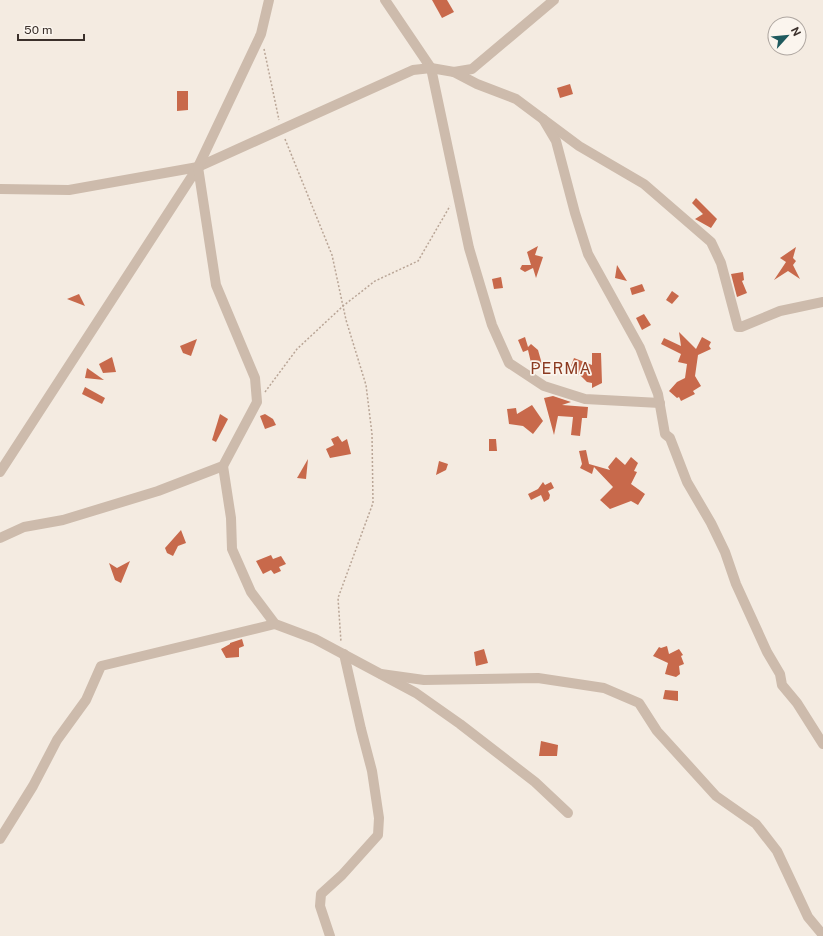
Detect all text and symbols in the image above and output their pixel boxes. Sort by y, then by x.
scale bar [18,16,84,42]
north arrow [767,16,807,56]
text: 50 m [24,23,52,37]
text: N [789,25,803,38]
district label: PERMA [530,359,592,378]

